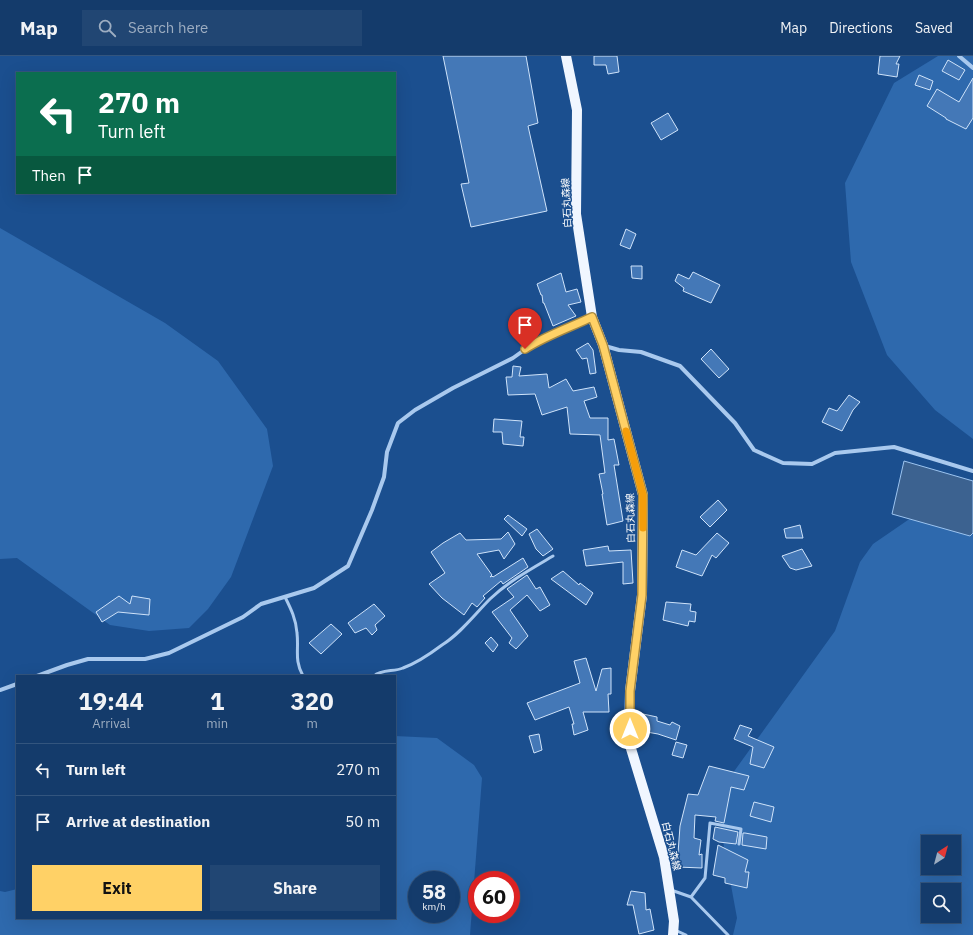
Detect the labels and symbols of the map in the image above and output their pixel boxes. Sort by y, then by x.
street label: 白石丸森線 [559,178,574,228]
pin [508,308,542,349]
street label: 白石丸森線 [624,493,637,543]
position arrow [609,708,651,750]
street label: 白石丸森線 [659,820,684,872]
north arrow [921,835,961,875]
speed limit sign: 60 [468,871,520,923]

